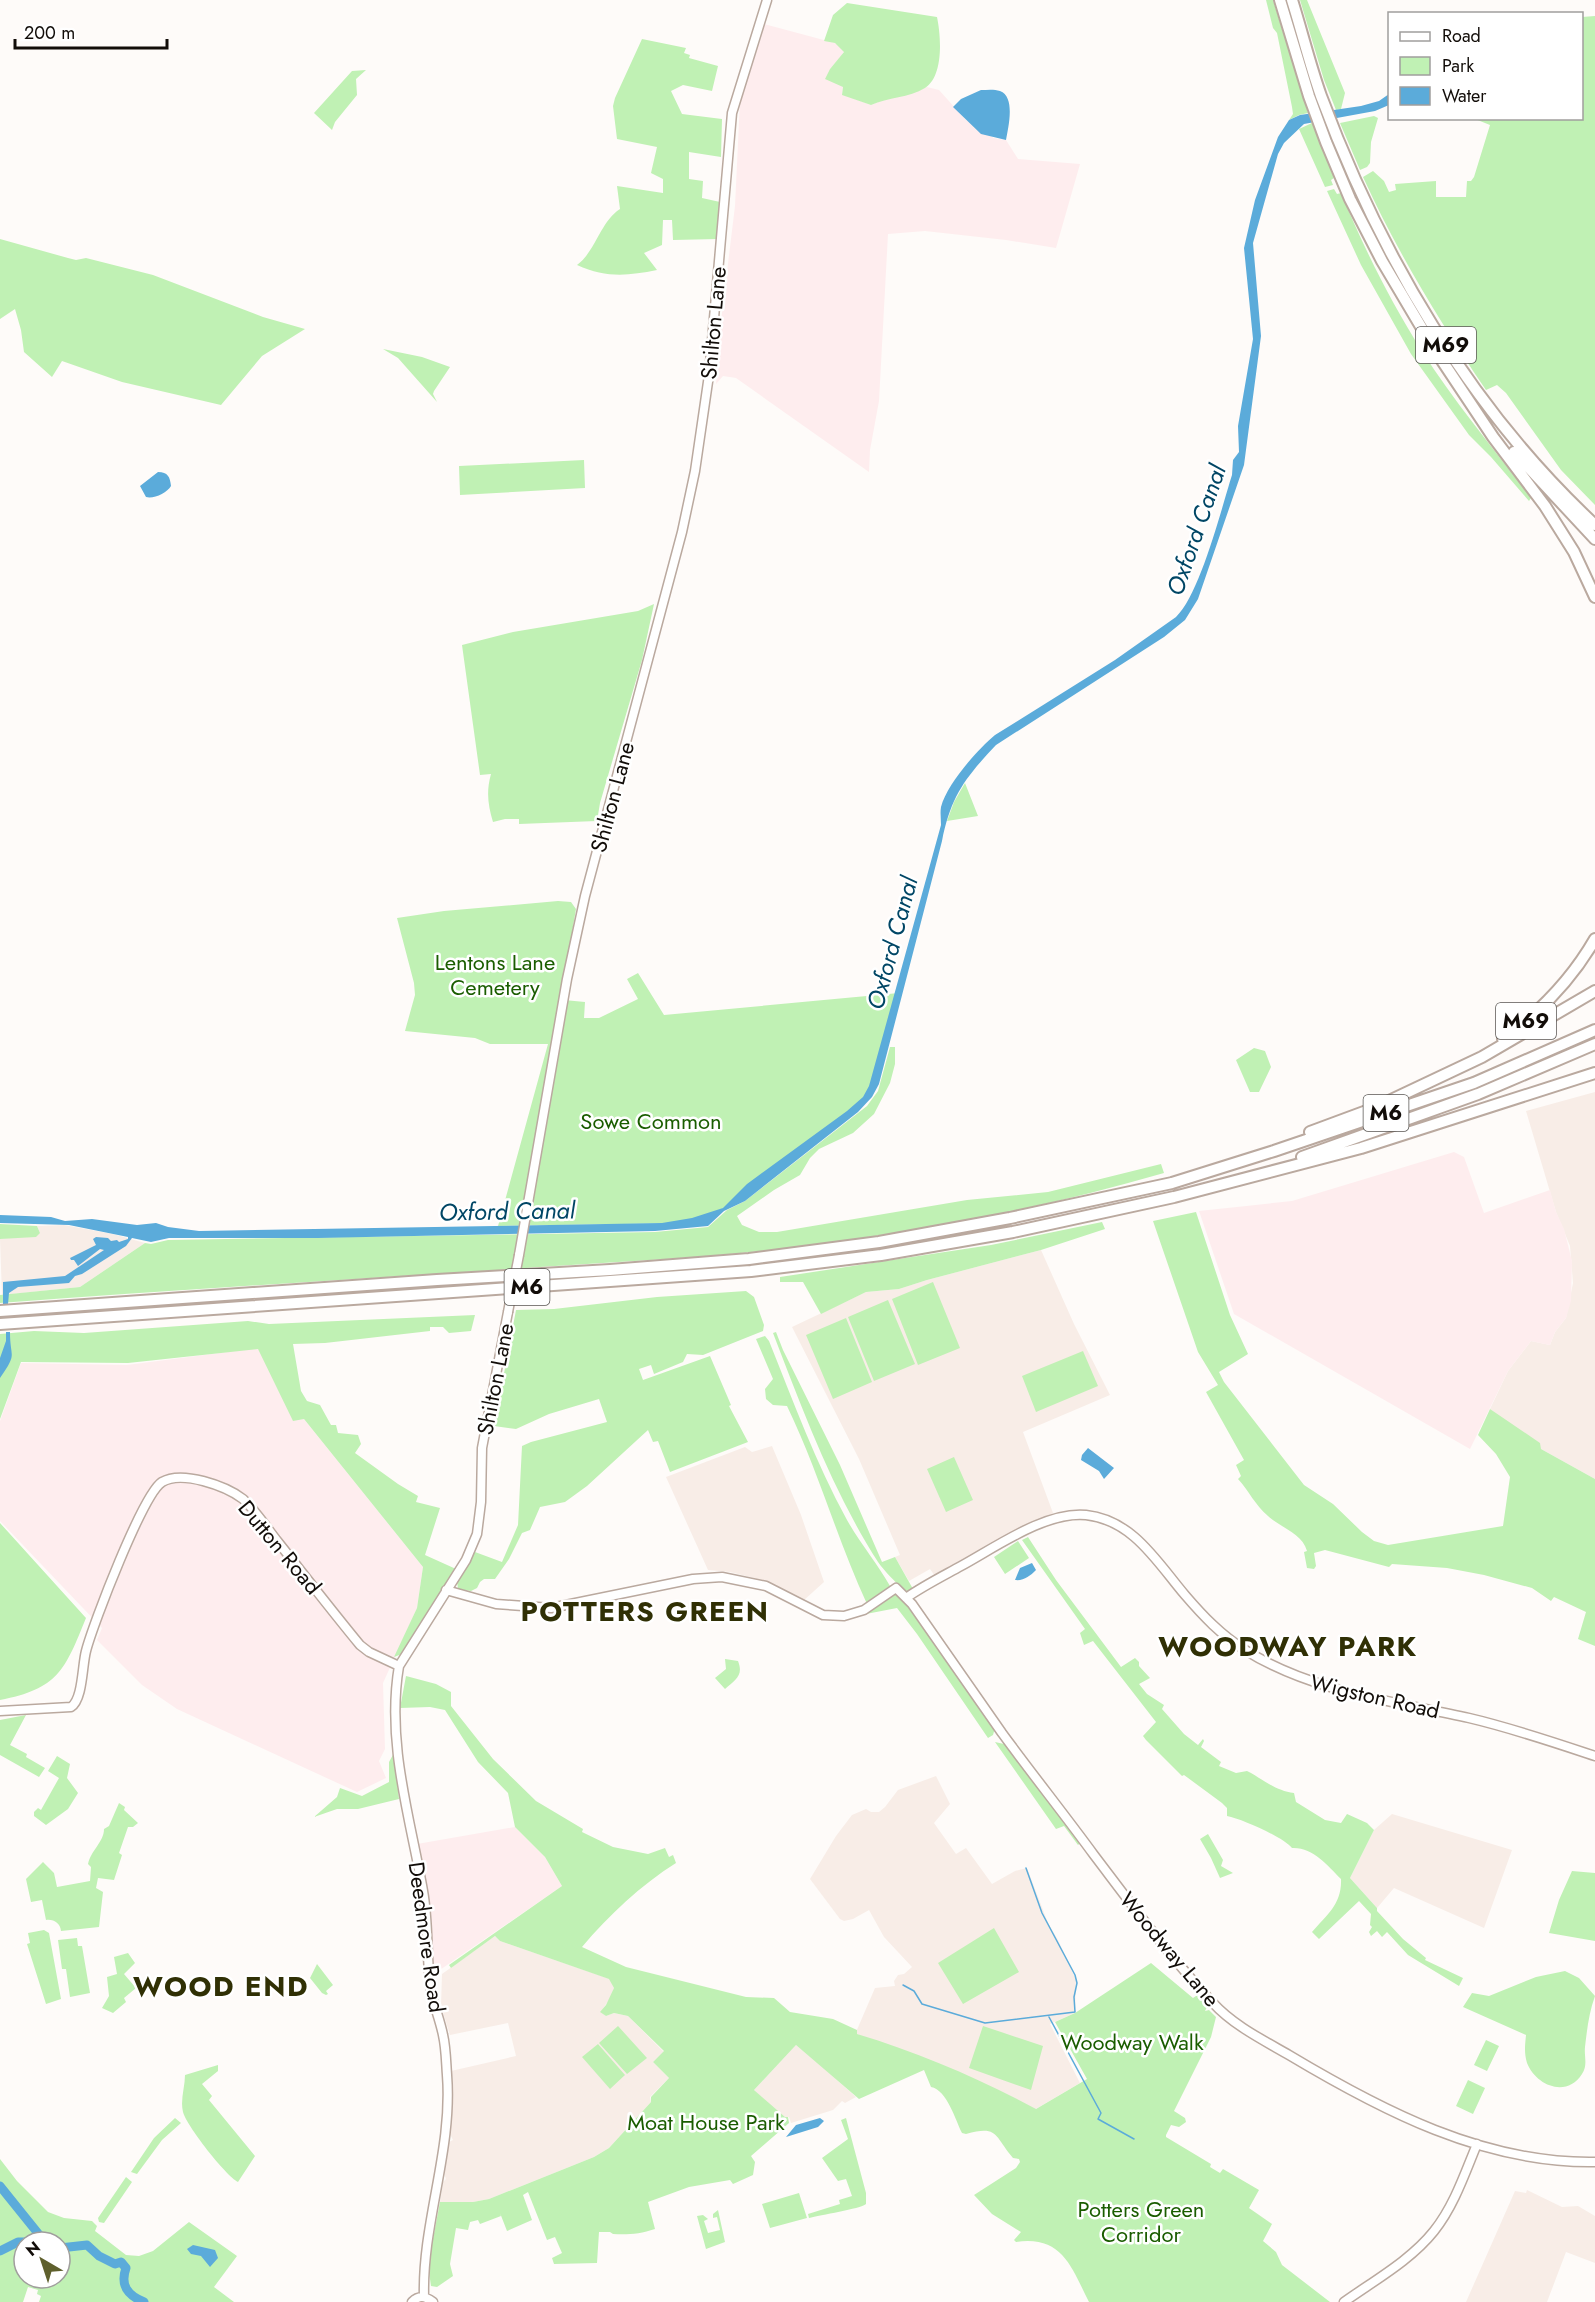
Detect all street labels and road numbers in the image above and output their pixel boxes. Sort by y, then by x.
street label: Shilton Lane [692,265,734,381]
road number: M69 [1416,327,1476,363]
street label: Shilton Lane [582,738,642,856]
road number: M69 [1496,1003,1556,1039]
road number: M6 [1364,1095,1408,1131]
road number: M6 [504,1269,550,1305]
street label: Shilton Lane [468,1320,522,1438]
street label: Dutton Road [231,1493,329,1601]
street label: Wigston Road [1307,1666,1443,1726]
street label: Deedmore Road [401,1860,453,2014]
street label: Woodway Lane [1112,1884,1228,2014]

